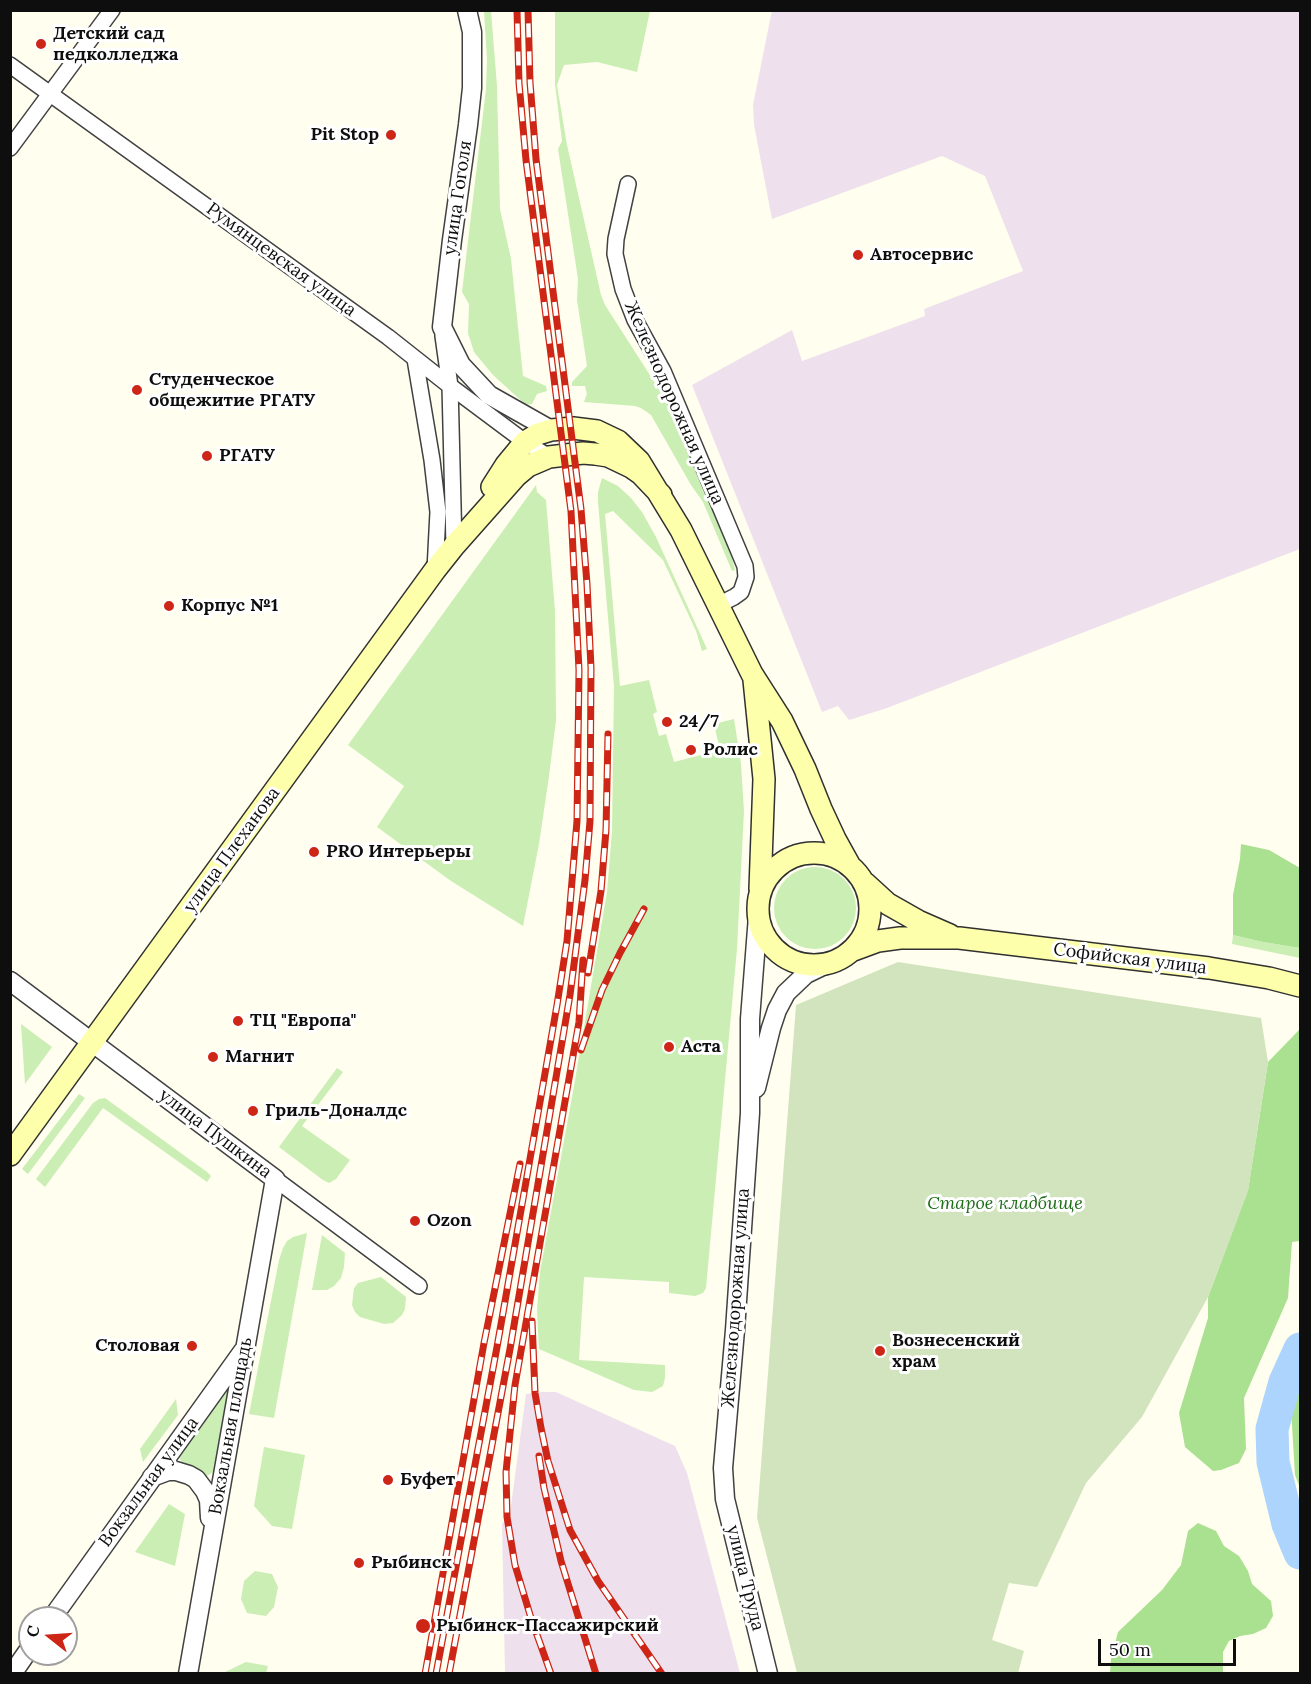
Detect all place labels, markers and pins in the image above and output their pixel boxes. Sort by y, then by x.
place label: Детский сад педколледжа [53,23,178,66]
marker: Детский сад педколледжа [34,37,48,51]
place label: Pit Stop [310,124,379,146]
marker: Pit Stop [384,128,398,142]
place label: Автосервис [870,244,973,266]
marker: Автосервис [851,248,865,262]
place label: Студенческое общежитие РГАТУ [149,369,316,412]
marker: Студенческое общежитие РГАТУ [130,383,144,397]
place label: РГАТУ [219,445,275,467]
marker: РГАТУ [200,449,214,463]
place label: Корпус №1 [181,595,278,617]
marker: Корпус №1 [162,599,176,613]
place label: 24/7 [679,711,719,733]
marker: 24/7 [660,715,674,729]
place label: Ролис [703,739,758,761]
marker: Ролис [684,743,698,757]
place label: PRO Интерьеры [326,841,471,863]
marker: PRO Интерьеры [307,845,321,859]
place label: ТЦ "Европа" [250,1010,356,1032]
marker: ТЦ "Европа" [231,1014,245,1028]
place label: Аста [681,1036,721,1058]
marker: Аста [662,1040,676,1054]
place label: Магнит [225,1046,294,1068]
marker: Магнит [206,1050,220,1064]
place label: Гриль-Доналдс [265,1100,407,1122]
marker: Гриль-Доналдс [246,1104,260,1118]
place label: Ozon [427,1210,472,1232]
marker: Ozon [408,1214,422,1228]
place label: Вознесенский храм [892,1330,1020,1372]
place label: Столовая [95,1335,180,1357]
marker: Столовая [185,1339,199,1353]
marker: Вознесенский храм [873,1344,887,1358]
place label: Буфет [400,1469,455,1491]
marker: Буфет [381,1473,395,1487]
place label: Рыбинск [371,1552,452,1574]
marker: Рыбинск [352,1556,366,1570]
place label: Рыбинск-Пассажирский [436,1615,658,1637]
marker: Рыбинск-Пассажирский [414,1617,432,1635]

